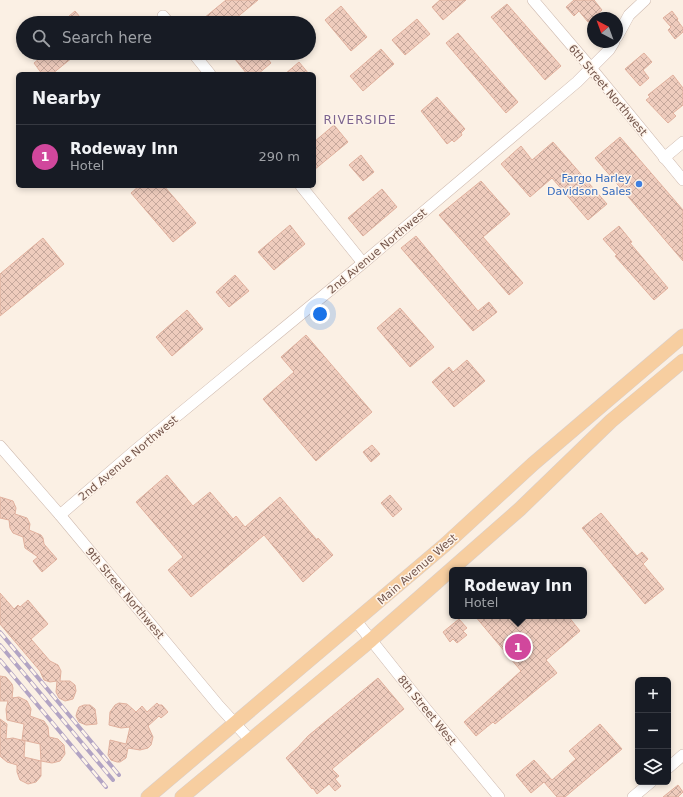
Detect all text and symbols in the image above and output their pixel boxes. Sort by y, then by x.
north arrow [587,12,623,48]
search box [16,16,316,60]
icon: search [30,27,52,49]
text: Search here [62,29,152,47]
street label: 6th Street Northwest [566,42,650,139]
text: Nearby [32,88,101,108]
district label: RIVERSIDE [324,113,396,127]
text: Rodeway Inn [70,140,178,158]
text: 1 [40,149,50,164]
text: 290 m [258,149,300,164]
text: Hotel [70,158,104,173]
place label: Fargo Harley Davidson Sales [547,172,631,198]
marker: Fargo Harley Davidson Sales [634,179,644,189]
street label: 2nd Avenue Northwest [325,206,430,297]
your location [310,304,330,324]
street label: 2nd Avenue Northwest [76,413,181,504]
street label: Main Avenue West [375,531,460,607]
street label: 9th Street Northwest [83,545,167,642]
popup [449,567,587,619]
text: Rodeway Inn [464,577,572,595]
text: Hotel [464,595,498,610]
pin: 1 [505,632,531,662]
street label: 8th Street West [395,673,459,748]
map controls [635,677,671,785]
button: + [635,677,671,713]
button: − [635,713,671,749]
button: layers [635,749,671,785]

